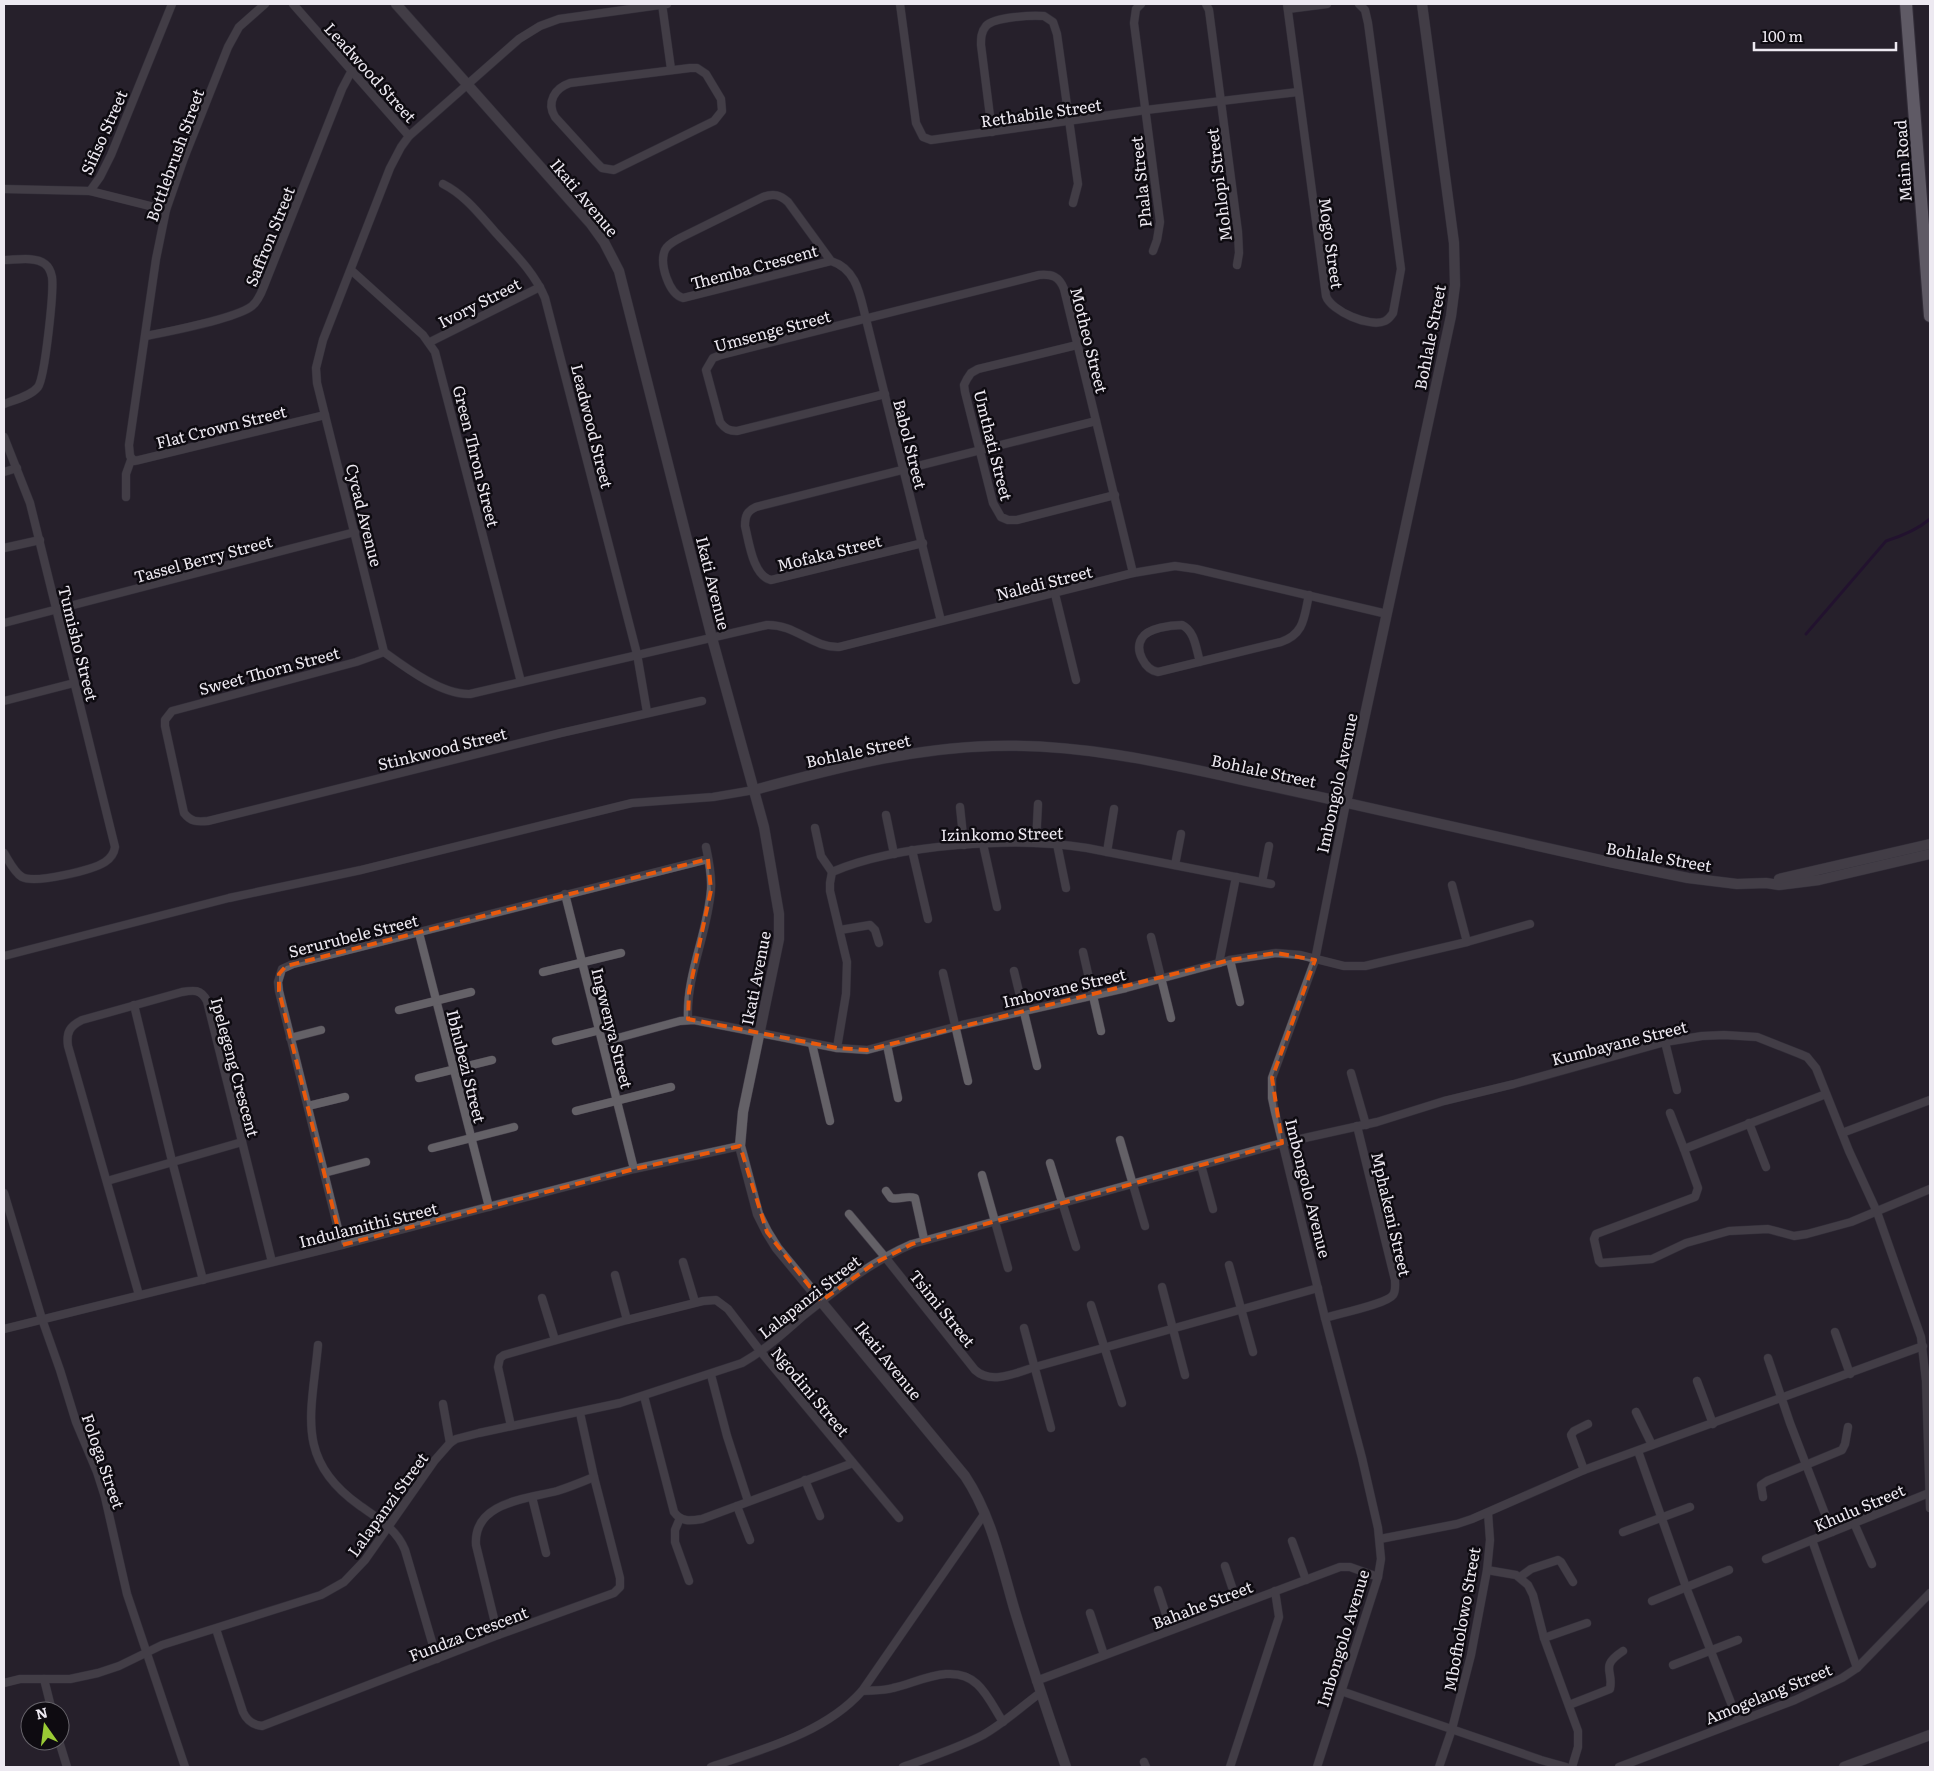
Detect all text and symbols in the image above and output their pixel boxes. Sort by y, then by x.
street label: Leadwood Street [319,17,423,128]
scale bar [1754,20,1896,52]
text: 100 m [1762,24,1803,47]
street label: Sifiso Street [74,85,133,178]
street label: Bottlebrush Street [139,85,209,225]
street label: Rethabile Street [979,92,1104,132]
street label: Main Road [1887,119,1917,203]
street label: Mohlopi Street [1199,126,1237,243]
street label: Phala Street [1123,135,1157,229]
street label: Ikati Avenue [545,153,625,241]
street label: Saffron Street [238,182,300,290]
street label: Mogo Street [1314,196,1350,291]
street label: Themba Crescent [688,237,821,295]
street label: Ivory Street [433,271,525,333]
street label: Bohlale Street [1407,282,1451,392]
street label: Motheo Street [1065,284,1115,396]
street label: Umsenge Street [711,303,834,357]
street label: Leadwood Street [566,361,620,491]
street label: Green Thron Street [448,383,506,530]
street label: Umthati Street [969,387,1020,504]
street label: Babol Street [888,397,934,492]
street label: Flat Crown Street [153,398,289,454]
street label: Cycad Avenue [341,461,389,569]
street label: Mofaka Street [774,527,884,577]
street label: Tassel Berry Street [131,528,275,588]
street label: Ikati Avenue [691,534,737,632]
street label: Naledi Street [993,558,1095,606]
street label: Tumisho Street [53,583,105,704]
street label: Sweet Thorn Street [196,640,343,700]
street label: Imbongolo Avenue [1309,711,1363,855]
street label: Stinkwood Street [375,720,510,776]
street label: Bohlale Street [803,727,913,773]
street label: Bohlale Street [1209,747,1319,793]
street label: Izinkomo Street [940,820,1064,846]
street label: Bohlale Street [1604,835,1714,877]
street label: Serurubele Street [286,907,421,963]
street label: Ikati Avenue [734,929,776,1027]
street label: Imbovane Street [1000,961,1129,1013]
street label: Ingwenya Street [586,965,640,1092]
street label: Ipelegeng Crescent [206,994,266,1140]
street label: Ibhubezi Street [441,1007,493,1126]
street label: Kumbayane Street [1549,1013,1690,1070]
street label: Imbongolo Avenue [1280,1116,1338,1260]
street label: Mphakeni Street [1366,1149,1418,1279]
street label: Indulamithi Street [296,1195,440,1253]
street label: Lalapanzi Street [753,1248,866,1344]
street label: Tsimi Street [904,1264,982,1352]
street label: Ikati Avenue [850,1315,928,1405]
street label: Ngodini Street [766,1341,856,1442]
street label: Fologa Street [76,1410,132,1512]
street label: Lalapanzi Street [341,1446,433,1561]
street label: Khulu Street [1810,1477,1909,1537]
street label: Mbofholowo Street [1436,1544,1486,1693]
street label: Imbongolo Avenue [1310,1566,1374,1710]
street label: Bahahe Street [1148,1574,1256,1634]
street label: Fundza Crescent [405,1599,532,1667]
street label: Amogelang Street [1701,1656,1836,1729]
north arrow [20,1701,70,1751]
text: N [33,1701,50,1724]

